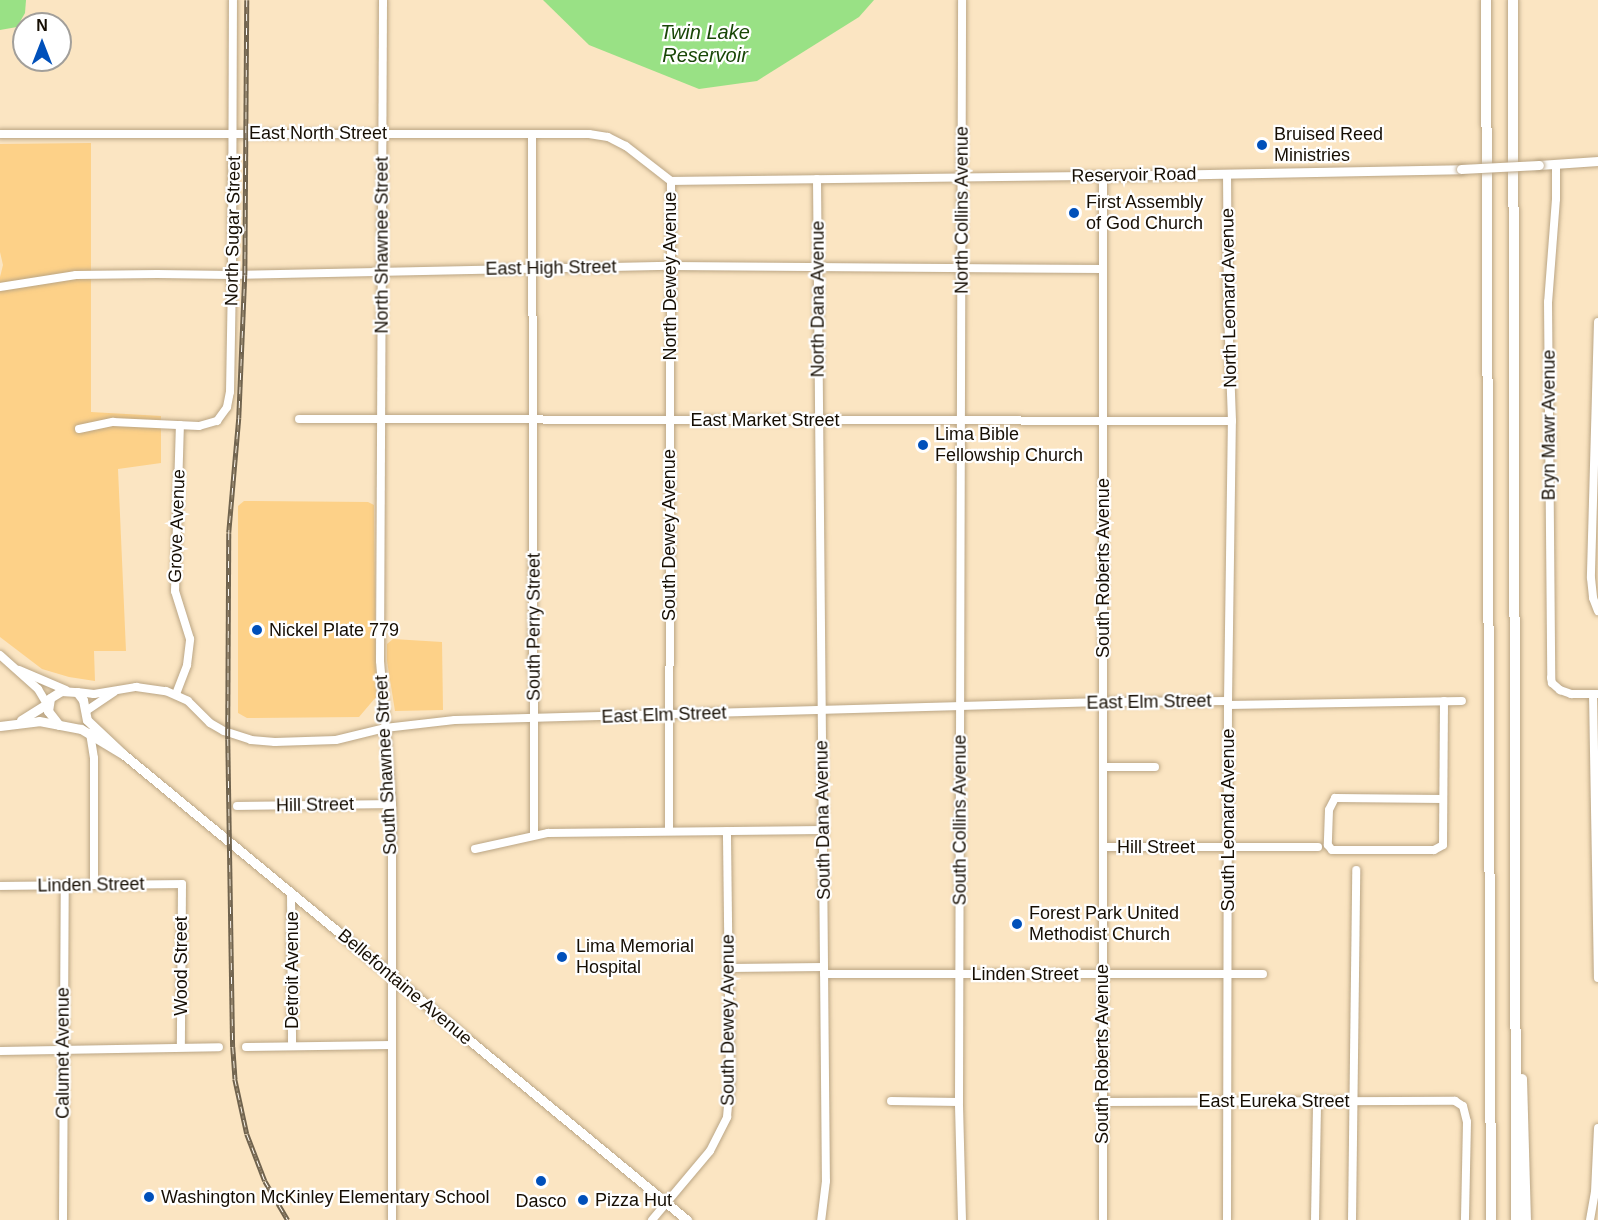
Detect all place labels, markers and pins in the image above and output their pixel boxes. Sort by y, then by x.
place label: Bruised Reed Ministries [1274,124,1383,166]
marker: Bruised Reed Ministries [1255,138,1269,152]
place label: First Assembly of God Church [1086,192,1204,234]
marker: First Assembly of God Church [1067,206,1081,220]
place label: Lima Bible Fellowship Church [935,424,1083,466]
marker: Lima Bible Fellowship Church [916,438,930,452]
place label: Nickel Plate 779 [269,619,399,641]
marker: Nickel Plate 779 [250,623,264,637]
place label: Forest Park United Methodist Church [1029,903,1179,946]
marker: Forest Park United Methodist Church [1010,917,1024,931]
place label: Lima Memorial Hospital [576,936,694,978]
marker: Lima Memorial Hospital [553,948,571,966]
marker: Dasco [534,1174,548,1188]
place label: Washington McKinley Elementary School [161,1186,489,1208]
place label: Pizza Hut [595,1189,672,1211]
marker: Washington McKinley Elementary School [142,1190,156,1204]
place label: Dasco [515,1190,567,1212]
marker: Pizza Hut [576,1193,590,1207]

